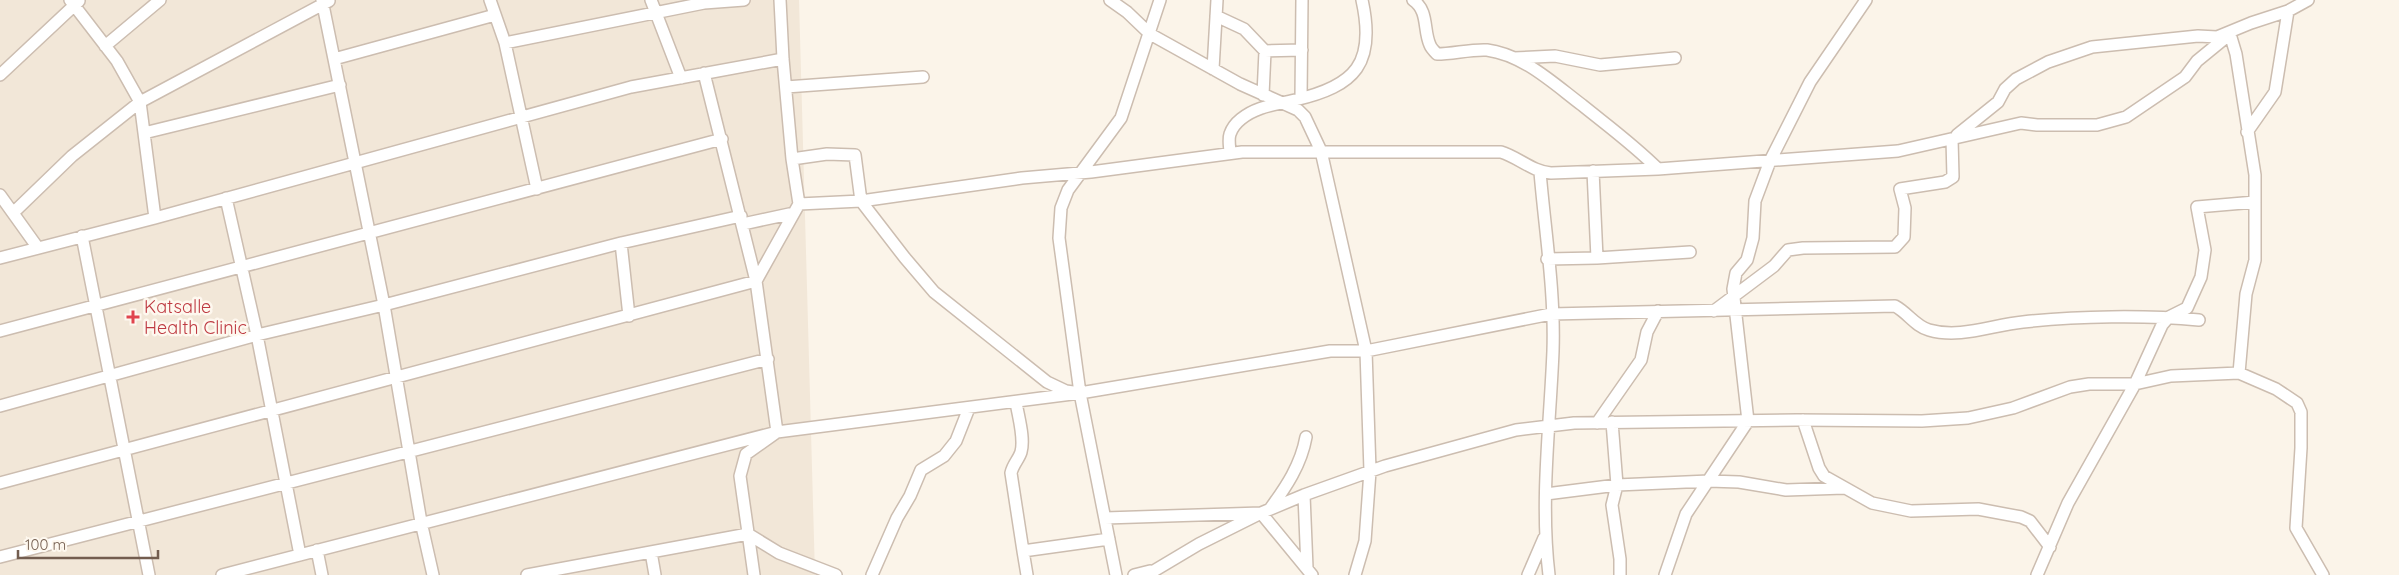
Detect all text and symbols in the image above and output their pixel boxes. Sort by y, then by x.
place label: Katsalle Health Clinic [144,295,247,339]
marker: Katsalle Health Clinic [126,310,140,324]
scale bar [18,528,158,560]
text: 100 m [25,535,66,554]

